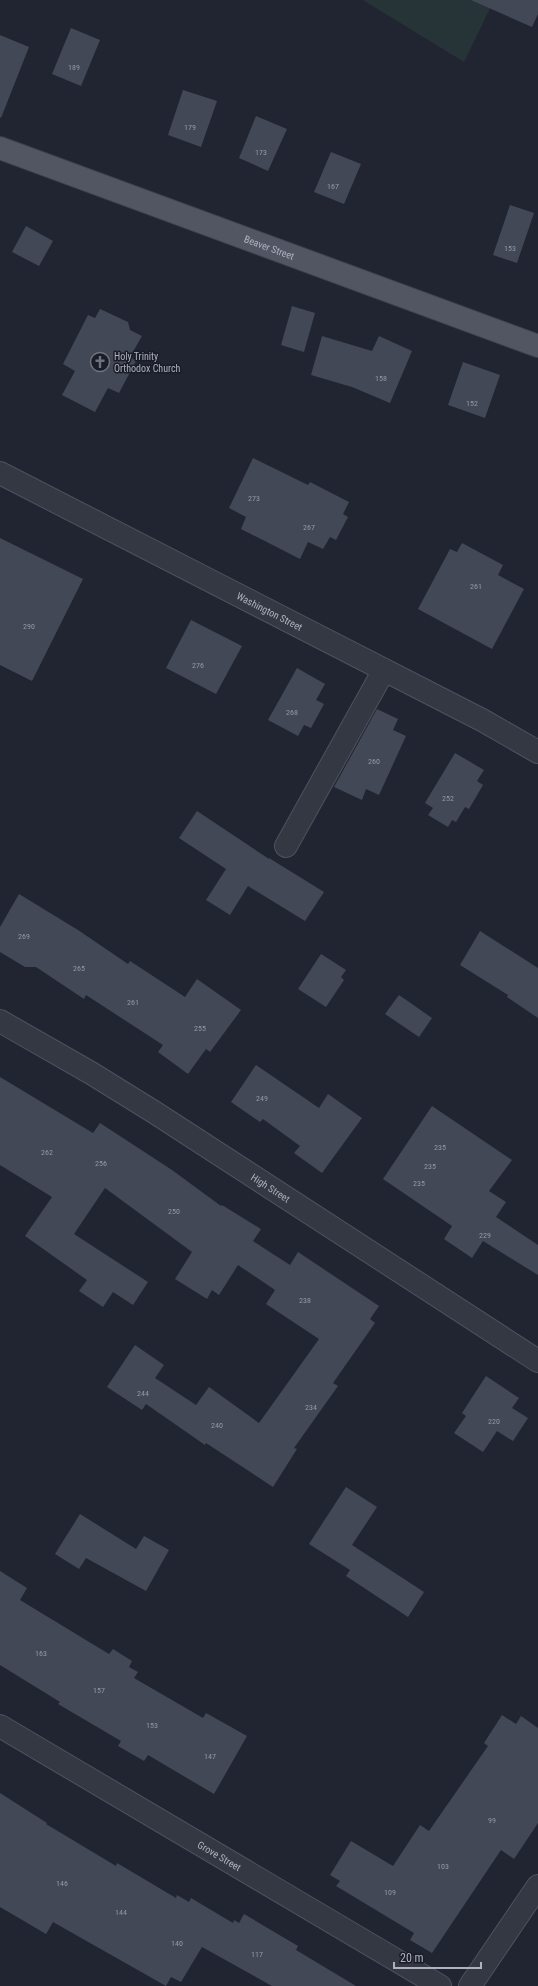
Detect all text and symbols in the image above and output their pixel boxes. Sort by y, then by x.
house number: 189 [68,63,80,72]
house number: 179 [184,123,196,132]
house number: 173 [255,148,267,157]
house number: 167 [327,182,339,191]
street label: Beaver Street [243,233,296,261]
house number: 153 [504,244,516,253]
church icon: Holy Trinity Orthodox Church [89,351,111,373]
place label: Holy Trinity Orthodox Church [114,351,181,374]
house number: 158 [375,374,387,383]
house number: 152 [466,399,478,408]
house number: 273 [248,494,260,503]
house number: 267 [303,523,315,532]
house number: 261 [470,582,482,591]
street label: Washington Street [235,590,304,633]
house number: 290 [23,622,35,631]
house number: 276 [192,661,204,670]
house number: 268 [286,708,298,717]
house number: 260 [368,757,380,766]
house number: 252 [442,794,454,803]
house number: 269 [18,932,30,941]
house number: 265 [73,964,85,973]
house number: 261 [127,998,139,1007]
house number: 255 [194,1024,206,1033]
house number: 249 [256,1094,268,1103]
house number: 235 [434,1143,446,1152]
house number: 262 [41,1148,53,1157]
house number: 256 [95,1159,107,1168]
house number: 235 [424,1162,436,1171]
street label: High Street [249,1171,292,1204]
house number: 235 [413,1179,425,1188]
house number: 250 [168,1207,180,1216]
house number: 229 [479,1231,491,1240]
house number: 238 [299,1296,311,1305]
house number: 244 [137,1389,149,1398]
house number: 234 [305,1403,317,1412]
house number: 220 [488,1417,500,1426]
house number: 240 [211,1421,223,1430]
house number: 163 [35,1649,47,1658]
house number: 157 [93,1686,105,1695]
house number: 153 [146,1721,158,1730]
house number: 147 [204,1752,216,1761]
house number: 99 [488,1816,496,1825]
street label: Grove Street [196,1839,243,1873]
house number: 103 [437,1862,449,1871]
house number: 146 [56,1879,68,1888]
house number: 109 [384,1888,396,1897]
house number: 144 [115,1908,127,1917]
house number: 140 [171,1939,183,1948]
scale bar [394,1944,481,1970]
house number: 117 [251,1950,263,1959]
text: 20 m [400,1951,424,1965]

